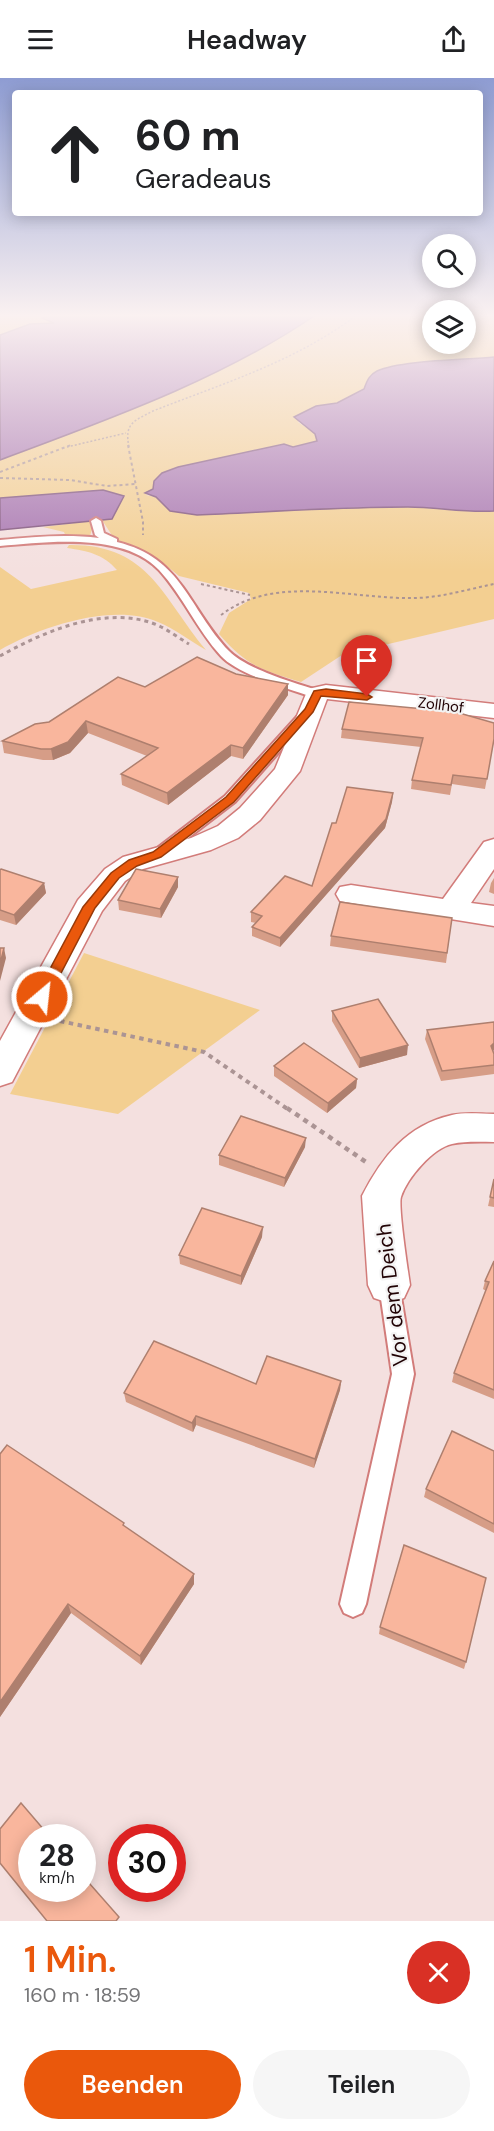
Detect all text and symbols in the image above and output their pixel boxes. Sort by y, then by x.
text: Headway [187,22,307,57]
icon: menu [24,23,57,56]
icon: share [437,23,470,56]
text: 60 m [135,108,241,163]
icon: ahead [36,114,114,192]
text: Geradeaus [135,161,271,196]
map controls [422,234,476,354]
button: search [422,234,476,288]
button: layers [422,300,476,354]
pin [341,635,392,697]
icon: arrive [350,644,383,677]
street label: Zollhof [417,692,465,718]
position arrow [10,965,74,1029]
street label: Vor dem Deich [369,1222,415,1368]
speed limit sign: 30 [108,1824,186,1902]
text: 28 [39,1836,75,1875]
text: km/h [39,1868,75,1888]
text: 1 Min. [24,1936,116,1983]
button: close [407,1941,470,2004]
text: 160 m · 18:59 [24,1982,141,2008]
button: Beenden [24,2050,241,2119]
button: Teilen [253,2050,470,2119]

